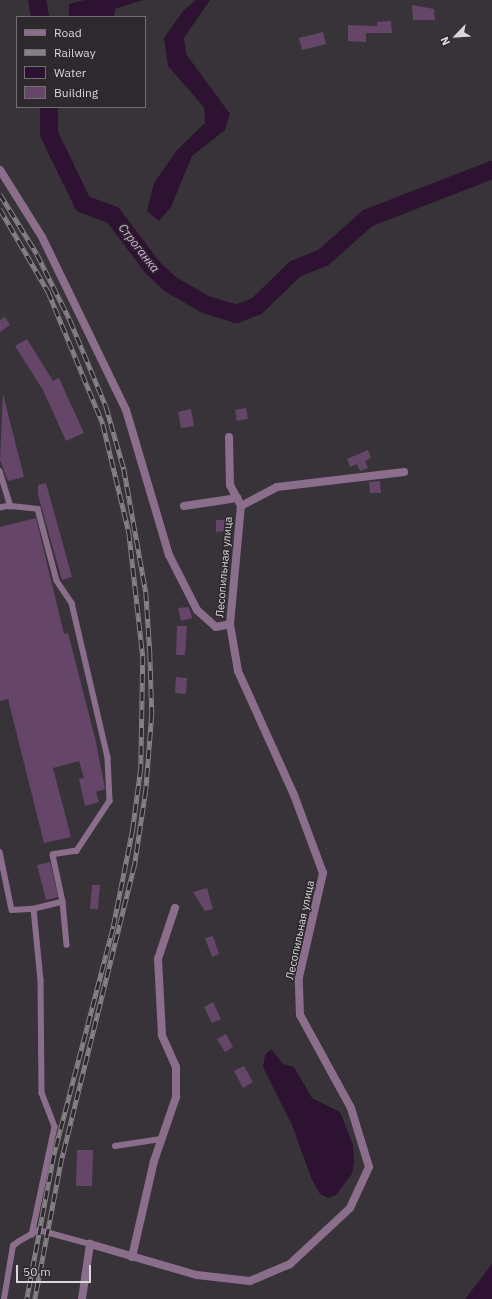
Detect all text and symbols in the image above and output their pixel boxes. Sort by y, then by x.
legend [16,16,146,108]
north arrow [436,16,476,56]
text: Road [54,25,82,40]
text: N [437,35,453,48]
text: Railway [54,45,96,60]
text: Water [54,65,86,80]
text: Building [54,85,98,100]
water label: Строганка [116,221,162,275]
street label: Лесопильная улица [213,516,235,618]
street label: Лесопильная улица [283,879,317,981]
scale bar [18,1257,93,1283]
text: 50 m [23,1264,51,1279]

